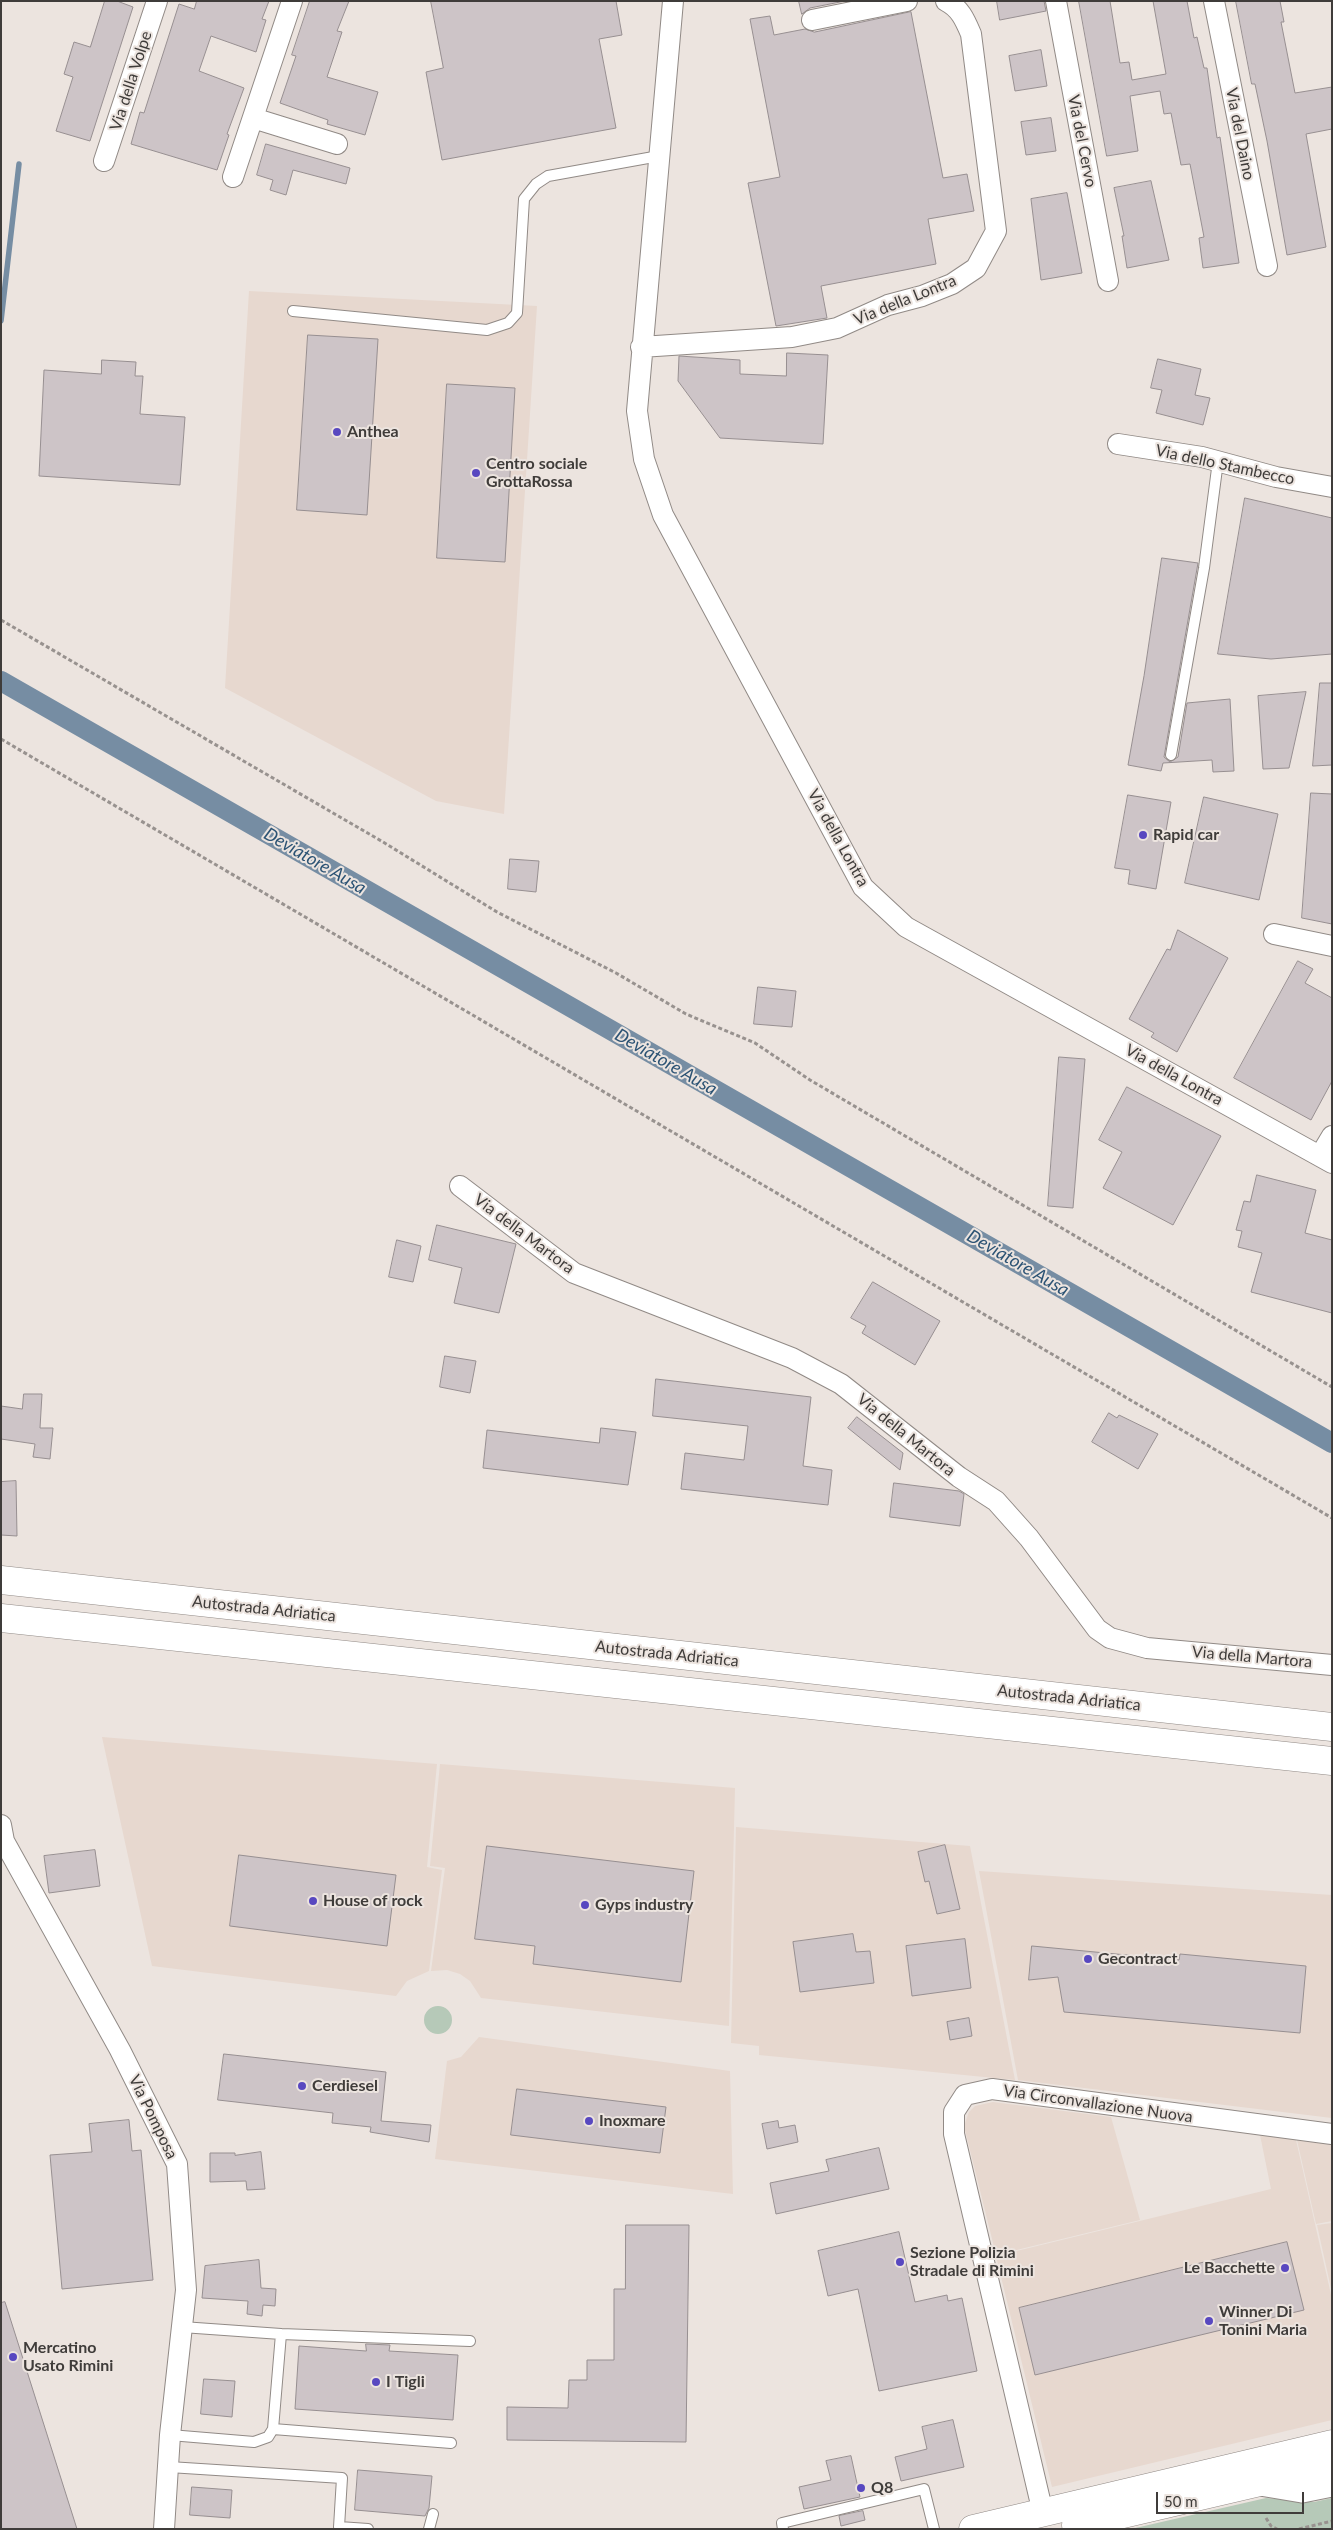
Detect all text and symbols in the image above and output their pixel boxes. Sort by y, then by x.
street label: Via della Volpe [106,29,156,133]
street label: Via del Daino [1222,86,1258,182]
street label: Via del Cervo [1064,93,1100,189]
street label: Via della Lontra [851,271,959,329]
place label: Anthea [347,422,399,442]
marker: Anthea [331,426,343,438]
street label: Via dello Stambecco [1154,441,1296,489]
place label: Centro sociale GrottaRossa [486,454,587,492]
marker: Centro sociale GrottaRossa [470,467,482,479]
street label: Via della Lontra [803,786,873,890]
water label: Deviatore Ausa [260,823,370,899]
place label: Rapid car [1153,825,1219,845]
marker: Rapid car [1137,829,1149,841]
water label: Deviatore Ausa [611,1024,721,1100]
street label: Via della Lontra [1122,1040,1226,1110]
street label: Via della Martora [470,1190,578,1278]
water label: Deviatore Ausa [963,1225,1073,1301]
street label: Via della Martora [853,1390,959,1480]
street label: Autostrada Adriatica [191,1592,337,1626]
street label: Autostrada Adriatica [594,1637,740,1671]
street label: Via della Martora [1191,1642,1313,1672]
street label: Autostrada Adriatica [996,1681,1142,1715]
place label: House of rock [323,1891,423,1911]
marker: House of rock [307,1895,319,1907]
place label: Gyps industry [595,1895,693,1915]
marker: Gyps industry [579,1899,591,1911]
place label: Gecontract [1098,1949,1177,1969]
marker: Gecontract [1082,1953,1094,1965]
street label: Via Pomposa [124,2072,182,2162]
place label: Cerdiesel [312,2076,378,2096]
marker: Cerdiesel [296,2080,308,2092]
street label: Via Circonvallazione Nuova [1002,2081,1194,2127]
place label: Inoxmare [599,2111,666,2131]
marker: Inoxmare [583,2115,595,2127]
place label: Sezione Polizia Stradale di Rimini [910,2243,1034,2281]
marker: Sezione Polizia Stradale di Rimini [894,2256,906,2268]
place label: Le Bacchette [1184,2258,1275,2278]
marker: Le Bacchette [1279,2262,1291,2274]
place label: Winner Di Tonini Maria [1219,2302,1307,2340]
marker: Winner Di Tonini Maria [1203,2315,1215,2327]
place label: Mercatino Usato Rimini [23,2338,113,2376]
marker: Mercatino Usato Rimini [7,2351,19,2363]
place label: I Tigli [386,2372,425,2392]
marker: I Tigli [370,2376,382,2388]
place label: Q8 [871,2478,893,2498]
marker: Q8 [855,2482,867,2494]
scale bar [1158,2482,1306,2514]
text: 50 m [1164,2492,1198,2510]

